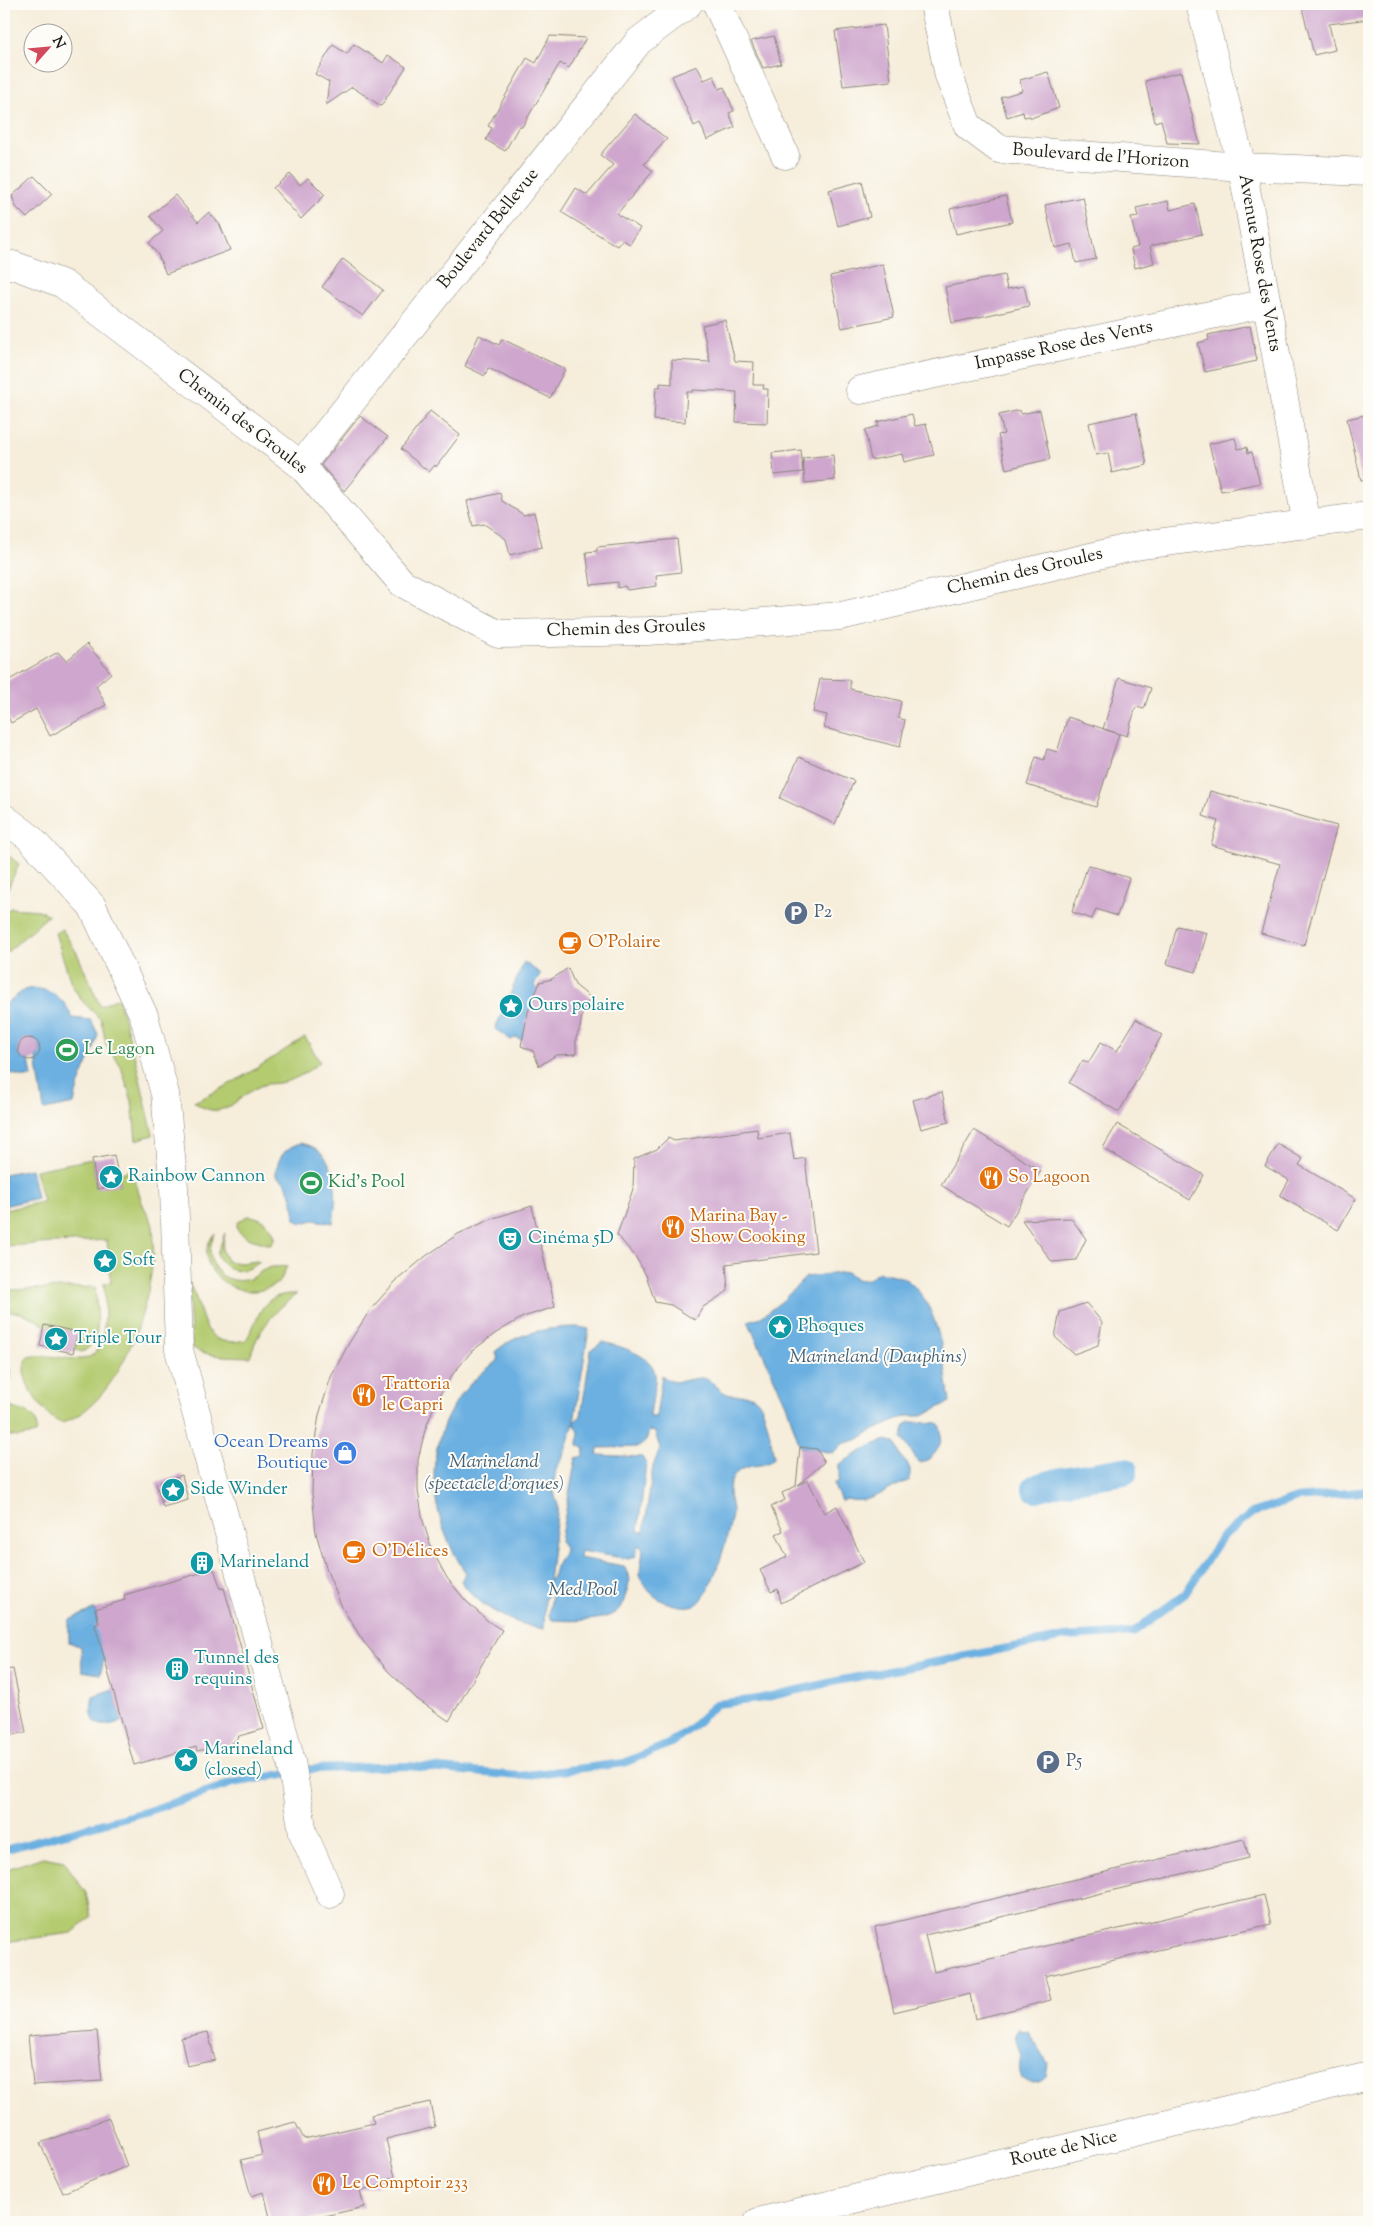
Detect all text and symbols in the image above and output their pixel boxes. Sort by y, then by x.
north arrow [22,22,72,72]
text: N [46,33,69,53]
street label: Boulevard de l'Horizon [1011,138,1191,176]
street label: Boulevard Bellevue [432,163,546,295]
street label: Avenue Rose des Vents [1231,172,1287,354]
street label: Impasse Rose des Vents [973,314,1155,378]
street label: Chemin des Groules [171,363,313,481]
street label: Chemin des Groules [945,541,1105,603]
street label: Chemin des Groules [546,613,706,645]
parking icon: P2 [783,900,809,926]
place label: P2 [814,900,833,926]
cafe icon: O'Polaire [557,930,583,956]
place label: O'Polaire [588,930,661,956]
place icon: Ours polaire [498,993,524,1019]
place label: Ours polaire [528,993,625,1019]
sports icon: Le Lagon [54,1037,80,1063]
place label: Le Lagon [84,1037,156,1063]
place icon: Rainbow Cannon [98,1164,124,1190]
place label: Rainbow Cannon [128,1164,266,1190]
restaurant icon: So Lagoon [978,1165,1004,1191]
place label: So Lagoon [1008,1165,1091,1191]
sports icon: Kid's Pool [298,1170,324,1196]
place label: Kid's Pool [328,1170,405,1196]
place label: Marina Bay - Show Cooking [690,1204,806,1251]
restaurant icon: Marina Bay - Show Cooking [660,1214,686,1240]
theatre icon: Cinéma 5D [497,1226,523,1252]
place label: Cinéma 5D [528,1226,614,1252]
place icon: Soft [92,1248,118,1274]
place label: Soft [122,1248,155,1274]
place icon: Phoques [767,1314,793,1340]
place label: Phoques [798,1314,864,1340]
place icon: Triple Tour [43,1326,69,1352]
place label: Triple Tour [74,1326,162,1352]
water label: Marineland (Dauphins) [789,1344,967,1371]
place label: Trattoria le Capri [382,1372,450,1419]
restaurant icon: Trattoria le Capri [351,1382,377,1408]
place label: Ocean Dreams Boutique [214,1430,328,1477]
shop icon: Ocean Dreams Boutique [332,1440,358,1466]
water label: Marineland (spectacle d'orques) [424,1449,564,1498]
place icon: Side Winder [160,1477,186,1503]
place label: Side Winder [190,1477,288,1503]
cafe icon: O'Délices [341,1539,367,1565]
place label: O'Délices [372,1539,448,1565]
building icon: Marineland [189,1550,215,1576]
place label: Marineland [220,1550,309,1576]
water label: Med Pool [548,1577,618,1604]
place label: Tunnel des requins [194,1646,279,1693]
building icon: Tunnel des requins [164,1656,190,1682]
place label: Marineland (closed) [204,1737,293,1784]
place icon: Marineland (closed) [173,1747,199,1773]
parking icon: P5 [1035,1749,1061,1775]
place label: P5 [1066,1749,1082,1775]
street label: Route de Nice [1008,2124,1120,2174]
restaurant icon: Le Comptoir 233 [311,2171,337,2197]
place label: Le Comptoir 233 [342,2171,468,2197]

